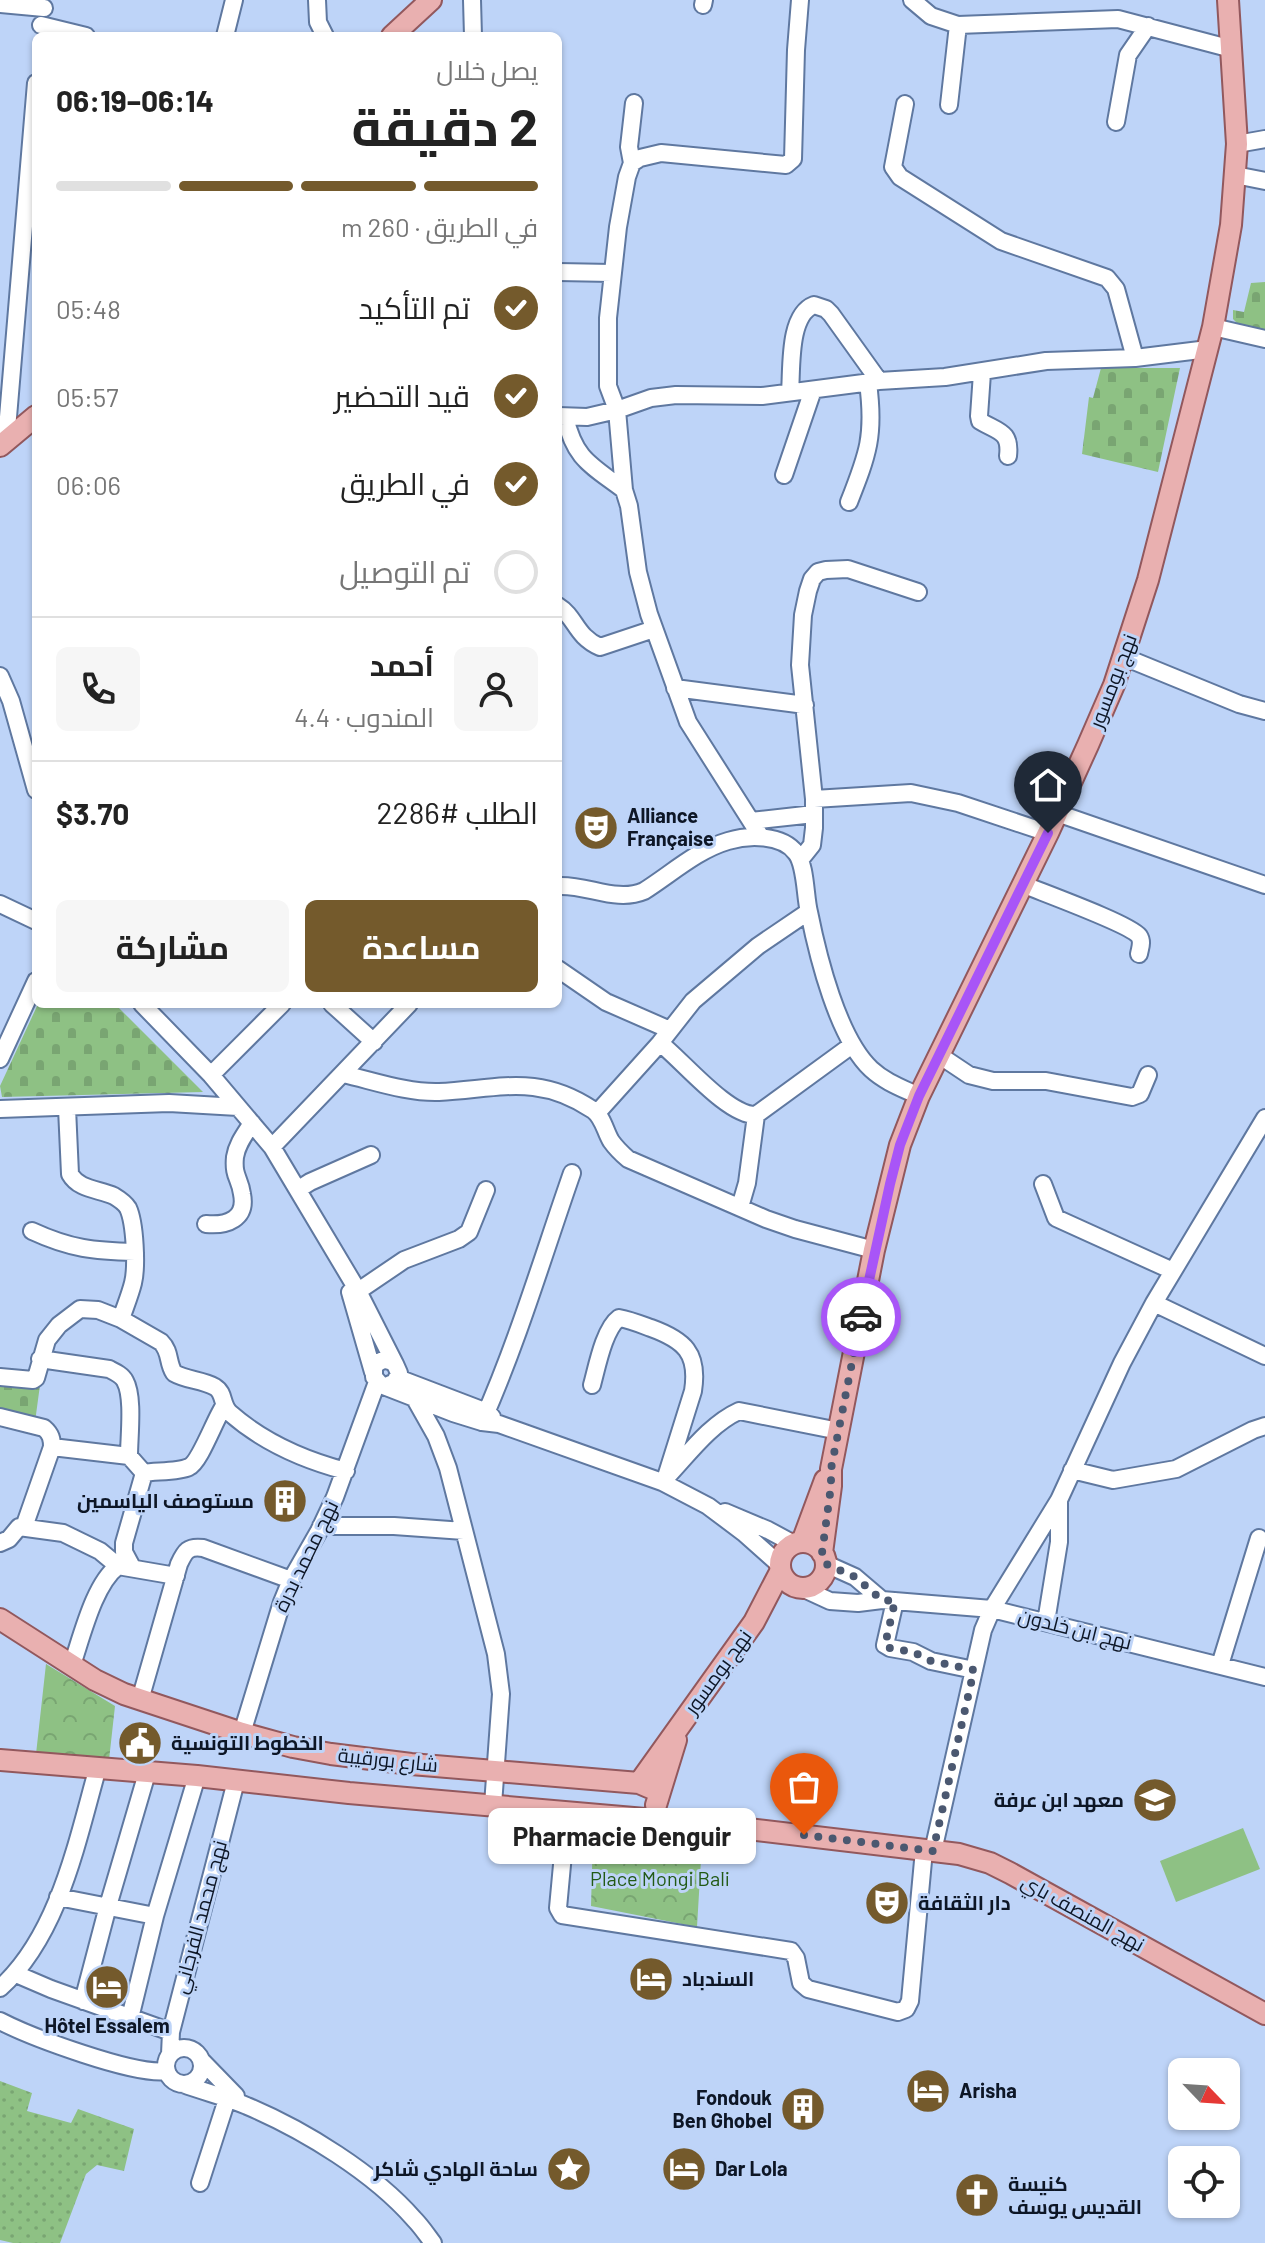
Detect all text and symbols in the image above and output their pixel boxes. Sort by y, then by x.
text: يصل خلال [436,54,538,85]
text: 06:14–06:19 [56,82,214,118]
text: 2 دقيقة [351,94,538,156]
text: في الطريق · 260 m [341,211,538,242]
icon: check [494,286,538,330]
text: تم التأكيد [359,289,470,325]
text: 05:48 [56,293,121,324]
icon: check [494,374,538,418]
text: قيد التحضير [334,377,470,413]
text: 05:57 [56,381,119,412]
icon: check [494,462,538,506]
text: في الطريق [340,465,470,501]
text: 06:06 [56,469,121,500]
text: تم التوصيل [339,553,470,589]
street label: نهج بومسور [1083,630,1144,733]
text: أحمد [370,646,434,682]
button: phone [56,647,140,731]
button: person [454,647,538,731]
text: المندوب · 4.4 [294,701,434,732]
pin [1014,751,1082,833]
icon: home [1026,763,1070,807]
text: الطلب #2286 [376,794,538,830]
text: $3.70 [56,795,129,831]
place label: Alliance Française [627,803,714,850]
theatre icon: Alliance Française [572,804,620,852]
button: مشاركة [56,900,289,992]
button: مساعدة [305,900,538,992]
courier [821,1277,901,1357]
icon: car [839,1295,883,1339]
building icon: مستوصف الياسمين [261,1477,309,1525]
place label: مستوصف الياسمين [77,1488,254,1513]
street label: نهج محمد بدرة [268,1496,345,1617]
street label: نهج ابن خلدون [1015,1602,1134,1657]
street label: نهج بومسور [678,1624,758,1721]
public building icon: الخطوط التونسية [116,1719,164,1767]
place label: الخطوط التونسية [171,1730,324,1755]
street label: شارع بورقيبة [337,1742,439,1779]
pin [770,1753,838,1835]
icon: bag [782,1765,826,1809]
school or university icon: معهد ابن عرفة [1131,1776,1179,1824]
place label: معهد ابن عرفة [994,1787,1124,1813]
callout: Pharmacie Denguir [488,1807,756,1863]
text: Pharmacie Denguir [513,1820,731,1851]
street label: نهج محمد الفرجاني [167,1837,236,1997]
park label: Place Mongi Bali [590,1866,730,1890]
street label: نهج المنصف باي [1015,1868,1149,1960]
theatre icon: دار الثقافة [863,1879,911,1927]
place label: دار الثقافة [918,1890,1011,1915]
hotel icon: السندباد [627,1955,675,2003]
hotel icon: Hôtel Essalem [83,1963,131,2011]
place label: السندباد [682,1966,754,1991]
place label: Hôtel Essalem [44,2013,170,2037]
north arrow [1168,2058,1240,2130]
map controls [1168,2058,1240,2218]
hotel icon: Arisha [904,2067,952,2115]
place label: Arisha [959,2078,1017,2102]
place label: Fondouk Ben Ghobel [672,2085,772,2132]
building icon: Fondouk Ben Ghobel [779,2085,827,2133]
place icon: ساحة الهادي شاكر [545,2145,593,2193]
hotel icon: Dar Lola [660,2145,708,2193]
button: locate [1168,2146,1240,2218]
place label: ساحة الهادي شاكر [373,2156,538,2185]
place label: Dar Lola [715,2156,788,2180]
church icon: كنيسة القديس يوسف [953,2171,1001,2219]
place label: كنيسة القديس يوسف [1008,2171,1142,2219]

